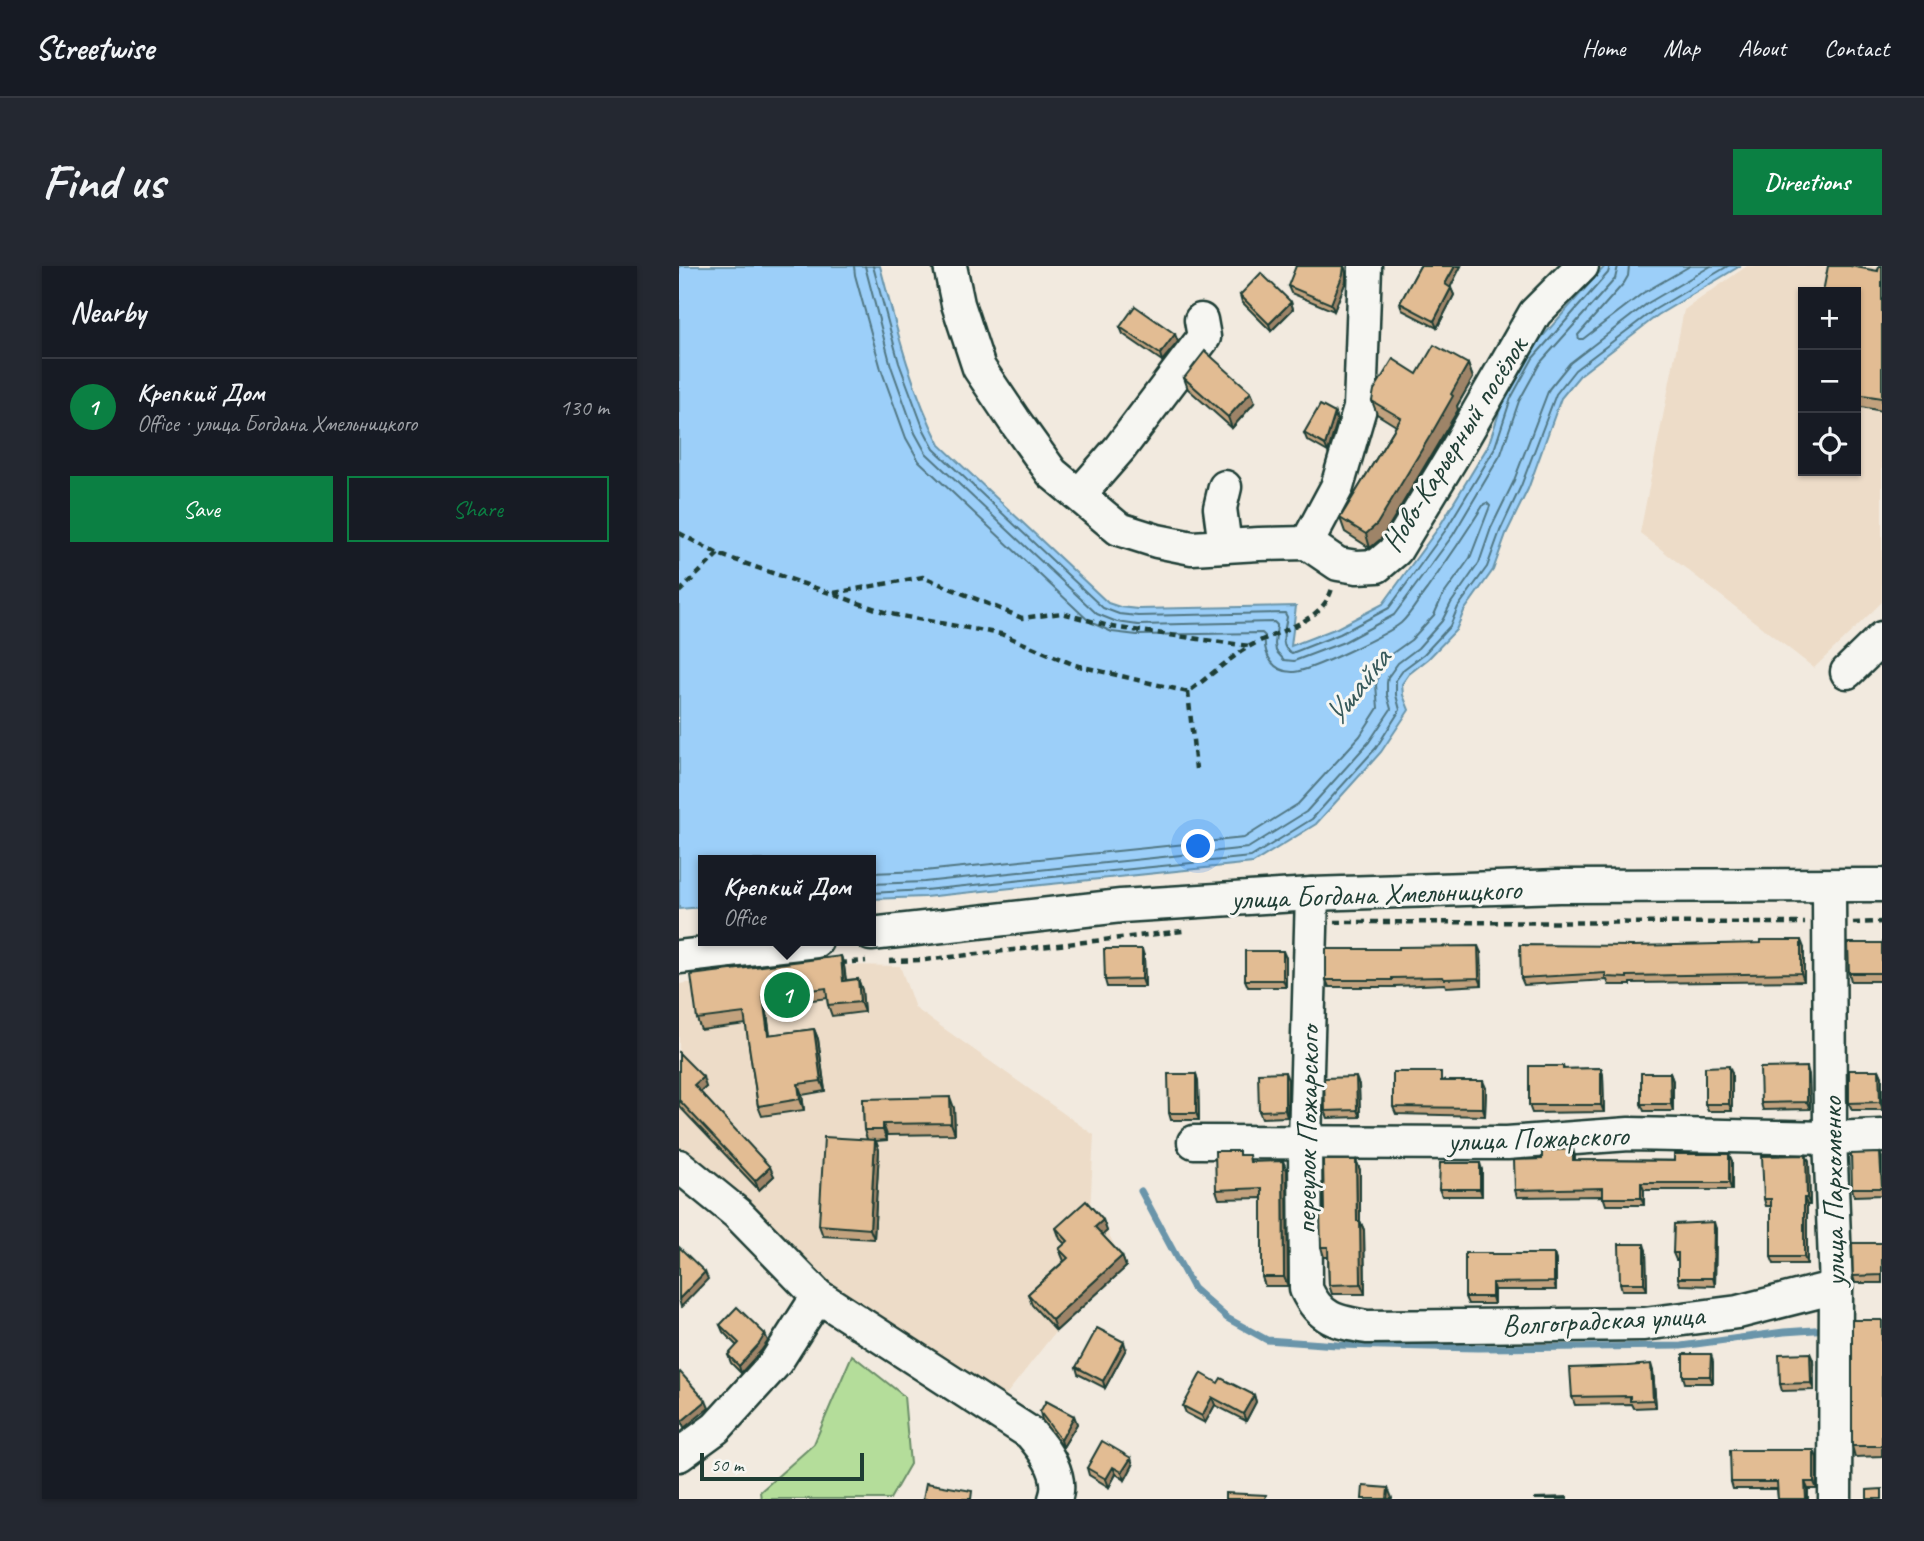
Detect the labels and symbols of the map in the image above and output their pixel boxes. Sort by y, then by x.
street label: Ново-Карьерный посёлок [1373,328,1537,559]
water label: Ушайка [1314,638,1402,734]
your location [1181,829,1215,863]
street label: улица Богдана Хмельницкого [1228,870,1523,918]
pin: 1 [764,969,810,1021]
street label: переулок Пожарского [1286,1022,1328,1235]
street label: улица Пархоменко [1812,1095,1854,1289]
street label: улица Пожарского [1445,1116,1630,1160]
street label: Волгоградская улица [1501,1296,1707,1344]
scale bar [700,1450,865,1482]

